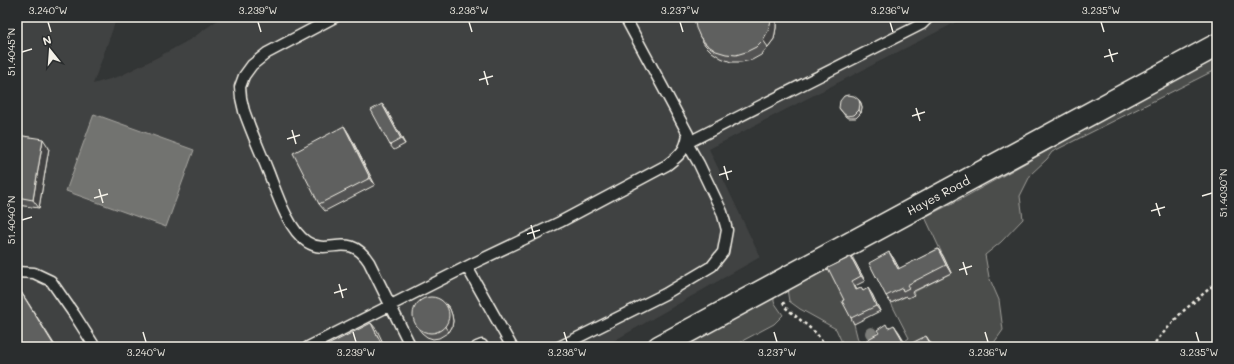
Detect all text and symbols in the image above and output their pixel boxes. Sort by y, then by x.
text: 3.240°W [28,3,68,17]
text: 3.239°W [239,3,278,17]
text: 3.238°W [450,3,489,17]
text: 3.237°W [661,3,699,17]
text: 3.236°W [871,3,910,17]
text: 3.235°W [1082,3,1121,17]
text: 51.4045°N [4,28,18,76]
north arrow [30,30,70,70]
text: N [41,32,53,48]
text: 51.4030°N [1216,169,1230,217]
street label: Hayes Road [904,171,973,218]
text: 51.4040°N [4,196,18,244]
text: 3.240°W [126,345,166,359]
text: 3.239°W [337,345,376,359]
text: 3.238°W [548,345,587,359]
text: 3.237°W [758,345,796,359]
text: 3.236°W [969,345,1008,359]
text: 3.235°W [1180,345,1219,359]

